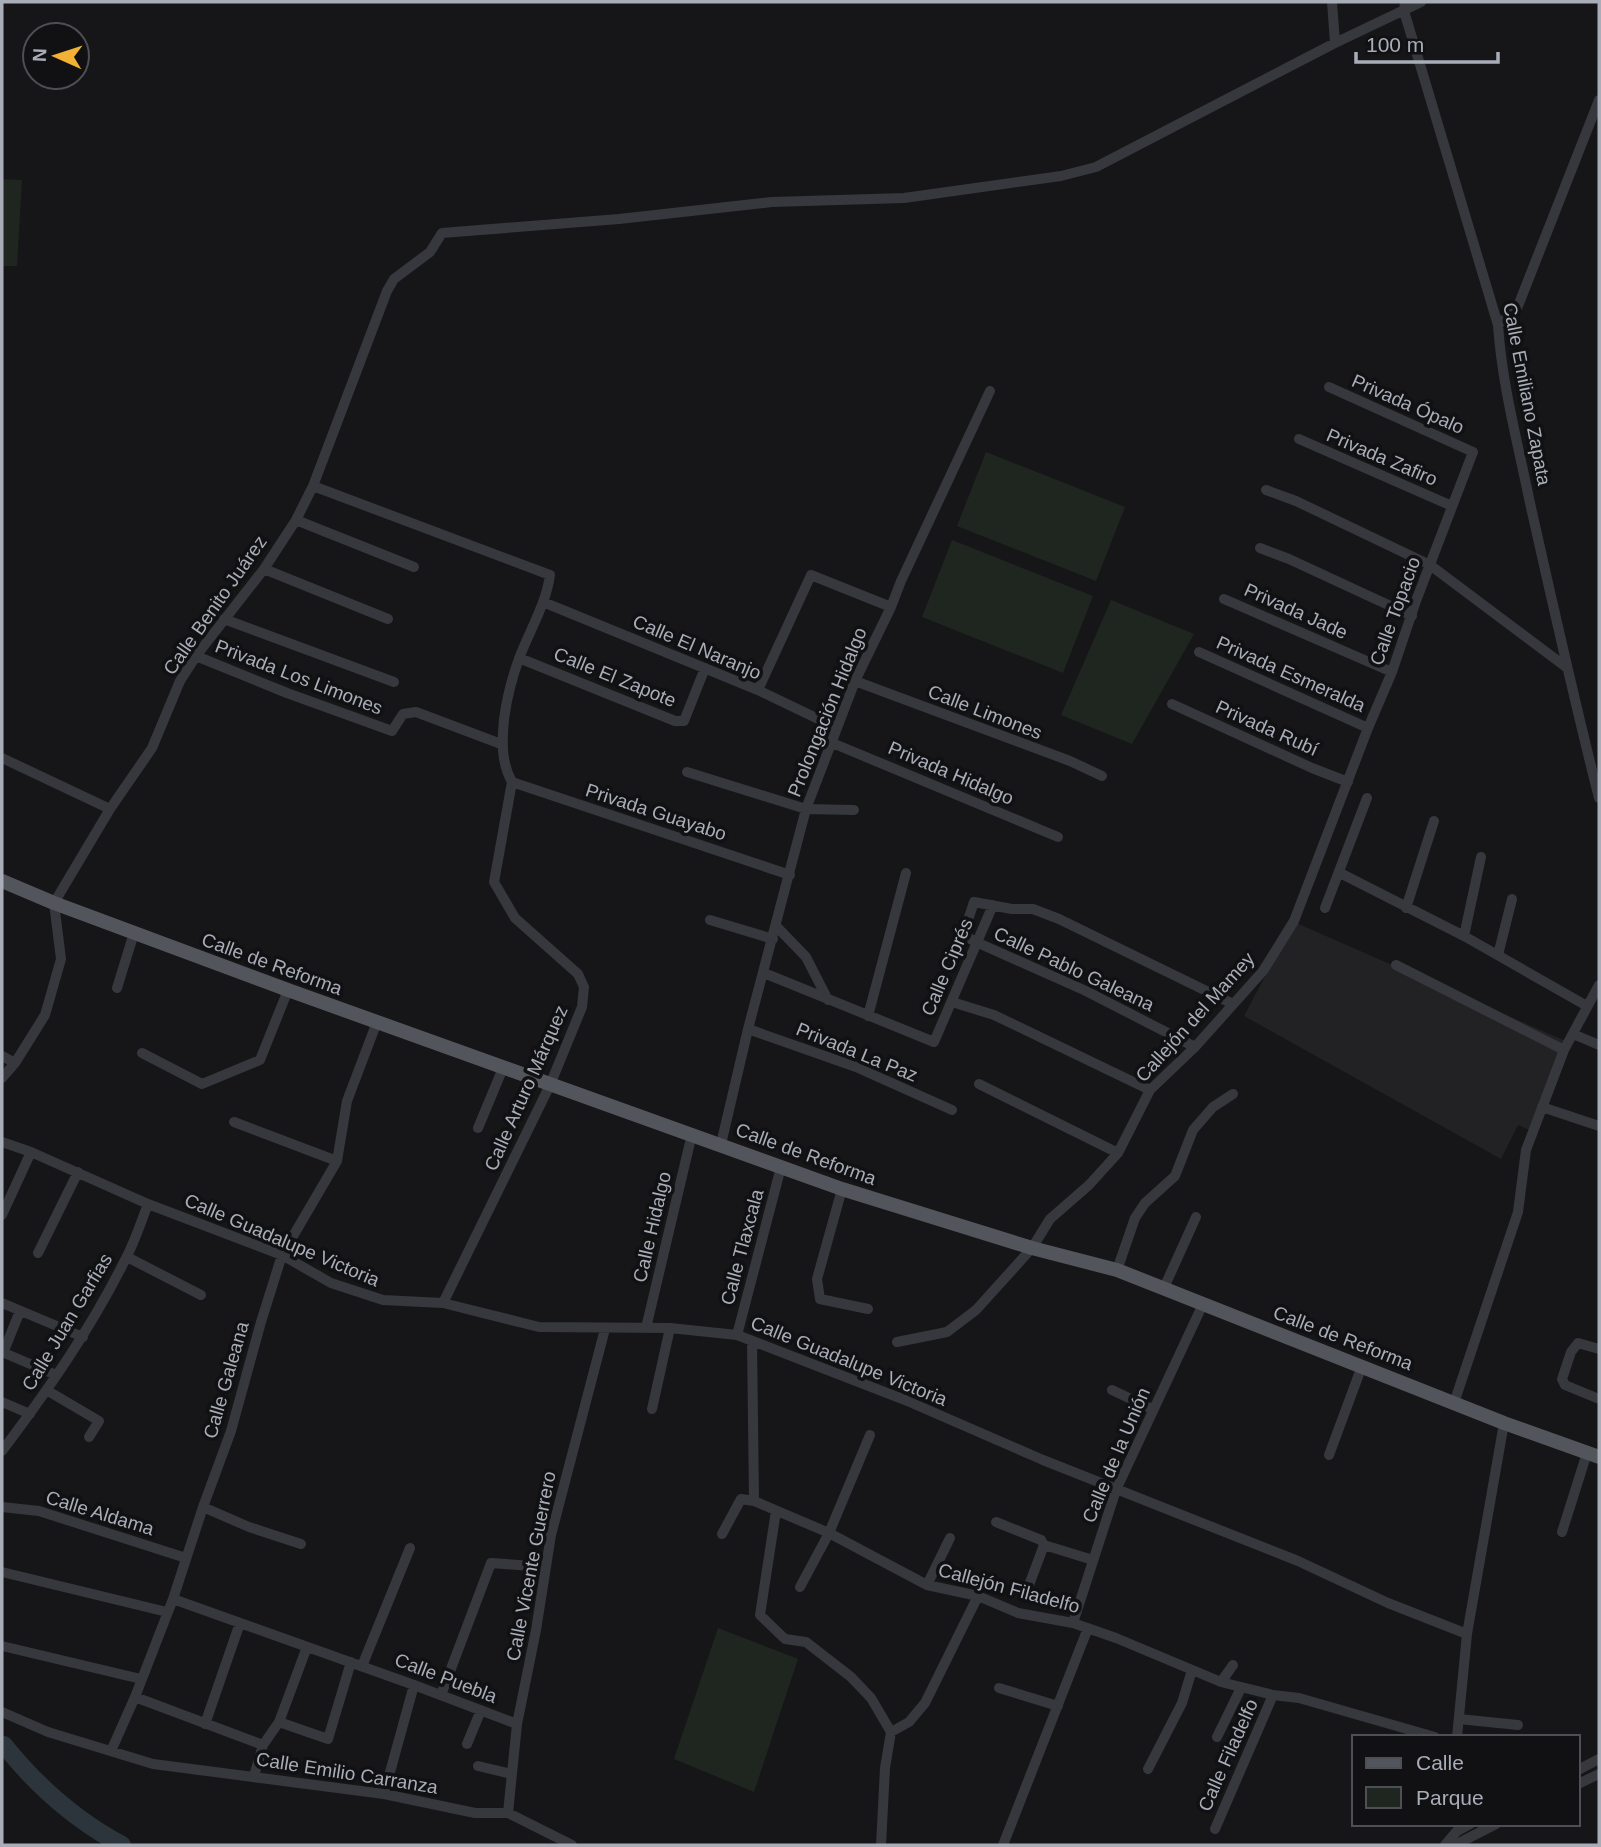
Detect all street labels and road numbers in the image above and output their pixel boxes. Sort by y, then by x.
street label: Calle Emiliano Zapata [1499,301,1555,488]
street label: Privada Ópalo [1349,370,1467,438]
street label: Privada Zafiro [1323,424,1441,490]
street label: Calle Benito Juárez [159,531,271,679]
street label: Calle Topacio [1366,554,1424,668]
street label: Privada Jade [1241,579,1351,643]
street label: Calle El Naranjo [630,611,764,683]
street label: Prolongación Hidalgo [783,624,871,800]
street label: Privada Esmeralda [1213,632,1369,716]
street label: Privada Los Limones [212,635,386,719]
street label: Calle El Zapote [551,643,679,711]
street label: Calle Limones [925,681,1045,743]
street label: Privada Rubí [1213,696,1322,760]
street label: Privada Hidalgo [885,737,1017,809]
street label: Privada Guayabo [583,779,729,845]
street label: Calle Ciprés [917,915,977,1019]
street label: Calle Pablo Galeana [991,923,1158,1016]
street label: Calle de Reforma [199,929,345,999]
street label: Callejón del Mamey [1131,948,1259,1086]
street label: Calle Arturo Márquez [480,1002,572,1174]
street label: Privada La Paz [793,1018,921,1086]
street label: Calle de Reforma [733,1119,879,1189]
street label: Calle Hidalgo [629,1170,675,1284]
street label: Calle Tlaxcala [716,1186,768,1307]
street label: Calle Guadalupe Victoria [181,1189,383,1291]
street label: Calle Juan Garfias [18,1250,116,1394]
street label: Calle de Reforma [1270,1302,1416,1374]
street label: Calle Guadalupe Victoria [748,1312,951,1410]
street label: Calle Galeana [199,1319,253,1441]
street label: Calle de la Unión [1078,1384,1154,1526]
street label: Calle Vicente Guerrero [502,1469,560,1663]
street label: Calle Aldama [43,1487,157,1540]
street label: Callejón Filadelfo [936,1559,1082,1617]
street label: Calle Puebla [392,1649,500,1707]
street label: Calle Filadelfo [1194,1696,1262,1814]
street label: Calle Emilio Carranza [255,1748,440,1798]

